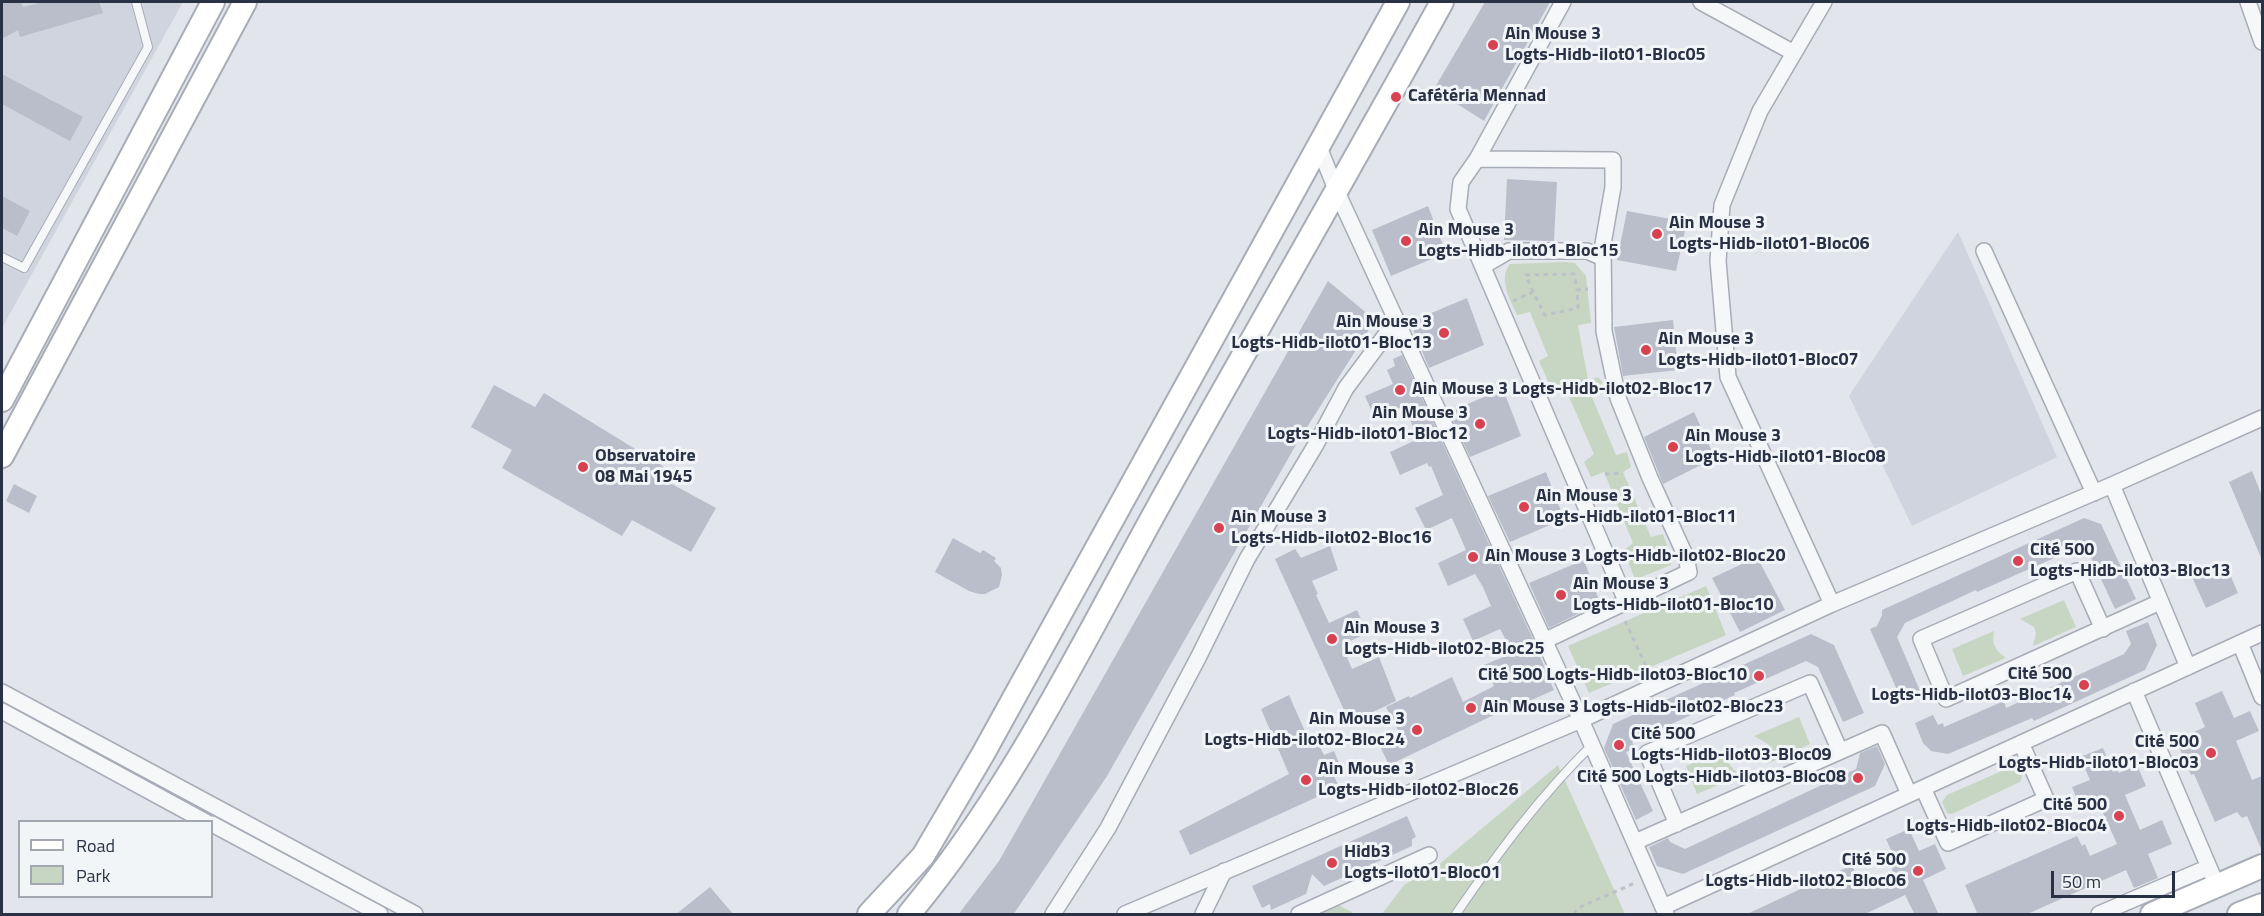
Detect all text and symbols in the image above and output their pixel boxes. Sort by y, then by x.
place label: Ain Mouse 3 Logts-Hidb-ilot01-Bloc05 [1505,24,1706,66]
marker: Ain Mouse 3 Logts-Hidb-ilot01-Bloc05 [1486,38,1500,52]
place label: Cafétéria Mennad [1408,86,1546,108]
marker: Cafétéria Mennad [1389,90,1403,104]
place label: Ain Mouse 3 Logts-Hidb-ilot01-Bloc06 [1669,213,1870,256]
place label: Ain Mouse 3 Logts-Hidb-ilot01-Bloc15 [1418,220,1619,262]
marker: Ain Mouse 3 Logts-Hidb-ilot01-Bloc06 [1650,227,1664,241]
marker: Ain Mouse 3 Logts-Hidb-ilot01-Bloc15 [1399,234,1413,248]
place label: Ain Mouse 3 Logts-Hidb-ilot01-Bloc13 [1231,312,1432,354]
marker: Ain Mouse 3 Logts-Hidb-ilot01-Bloc13 [1437,326,1451,340]
place label: Ain Mouse 3 Logts-Hidb-ilot01-Bloc07 [1658,329,1859,372]
marker: Ain Mouse 3 Logts-Hidb-ilot01-Bloc07 [1639,343,1653,357]
place label: Ain Mouse 3 Logts-Hidb-ilot02-Bloc17 [1412,379,1713,401]
marker: Ain Mouse 3 Logts-Hidb-ilot02-Bloc17 [1393,383,1407,397]
place label: Ain Mouse 3 Logts-Hidb-ilot01-Bloc12 [1267,403,1468,446]
marker: Ain Mouse 3 Logts-Hidb-ilot01-Bloc12 [1473,417,1487,431]
place label: Ain Mouse 3 Logts-Hidb-ilot01-Bloc08 [1685,426,1886,468]
marker: Ain Mouse 3 Logts-Hidb-ilot01-Bloc08 [1666,440,1680,454]
place label: Observatoire 08 Mai 1945 [595,446,696,488]
marker: Observatoire 08 Mai 1945 [576,460,590,474]
place label: Ain Mouse 3 Logts-Hidb-ilot01-Bloc11 [1536,486,1737,528]
marker: Ain Mouse 3 Logts-Hidb-ilot01-Bloc11 [1517,500,1531,514]
place label: Ain Mouse 3 Logts-Hidb-ilot02-Bloc16 [1231,507,1432,550]
marker: Ain Mouse 3 Logts-Hidb-ilot02-Bloc16 [1212,521,1226,535]
place label: Cité 500 Logts-Hidb-ilot03-Bloc13 [2030,540,2231,582]
place label: Ain Mouse 3 Logts-Hidb-ilot02-Bloc20 [1485,546,1786,568]
marker: Ain Mouse 3 Logts-Hidb-ilot02-Bloc20 [1466,550,1480,564]
marker: Cité 500 Logts-Hidb-ilot03-Bloc13 [2011,554,2025,568]
place label: Ain Mouse 3 Logts-Hidb-ilot01-Bloc10 [1573,574,1774,616]
marker: Ain Mouse 3 Logts-Hidb-ilot01-Bloc10 [1554,588,1568,602]
place label: Ain Mouse 3 Logts-Hidb-ilot02-Bloc25 [1344,618,1545,660]
marker: Ain Mouse 3 Logts-Hidb-ilot02-Bloc25 [1325,632,1339,646]
place label: Cité 500 Logts-Hidb-ilot03-Bloc14 [1871,664,2072,706]
place label: Cité 500 Logts-Hidb-ilot03-Bloc10 [1478,665,1747,687]
marker: Cité 500 Logts-Hidb-ilot03-Bloc10 [1752,669,1766,683]
marker: Cité 500 Logts-Hidb-ilot03-Bloc14 [2077,678,2091,692]
place label: Ain Mouse 3 Logts-Hidb-ilot02-Bloc23 [1483,697,1784,719]
marker: Ain Mouse 3 Logts-Hidb-ilot02-Bloc23 [1464,701,1478,715]
place label: Ain Mouse 3 Logts-Hidb-ilot02-Bloc24 [1204,709,1405,752]
marker: Ain Mouse 3 Logts-Hidb-ilot02-Bloc24 [1410,723,1424,737]
place label: Cité 500 Logts-Hidb-ilot03-Bloc09 [1631,724,1832,766]
place label: Cité 500 Logts-Hidb-ilot01-Bloc03 [1998,732,2199,774]
marker: Cité 500 Logts-Hidb-ilot03-Bloc09 [1612,738,1626,752]
marker: Cité 500 Logts-Hidb-ilot01-Bloc03 [2204,746,2218,760]
place label: Ain Mouse 3 Logts-Hidb-ilot02-Bloc26 [1318,759,1519,802]
place label: Cité 500 Logts-Hidb-ilot03-Bloc08 [1577,767,1846,789]
marker: Cité 500 Logts-Hidb-ilot03-Bloc08 [1851,771,1865,785]
marker: Ain Mouse 3 Logts-Hidb-ilot02-Bloc26 [1299,773,1313,787]
place label: Cité 500 Logts-Hidb-ilot02-Bloc04 [1906,795,2107,838]
marker: Cité 500 Logts-Hidb-ilot02-Bloc04 [2112,809,2126,823]
legend [18,820,213,898]
text: Road [76,832,115,859]
place label: Hidb3 Logts-ilot01-Bloc01 [1344,842,1501,884]
place label: Cité 500 Logts-Hidb-ilot02-Bloc06 [1705,850,1906,892]
marker: Hidb3 Logts-ilot01-Bloc01 [1325,856,1339,870]
scale bar [2054,859,2178,897]
text: Park [76,862,110,889]
marker: Cité 500 Logts-Hidb-ilot02-Bloc06 [1911,864,1925,878]
text: 50 m [2062,868,2101,895]

